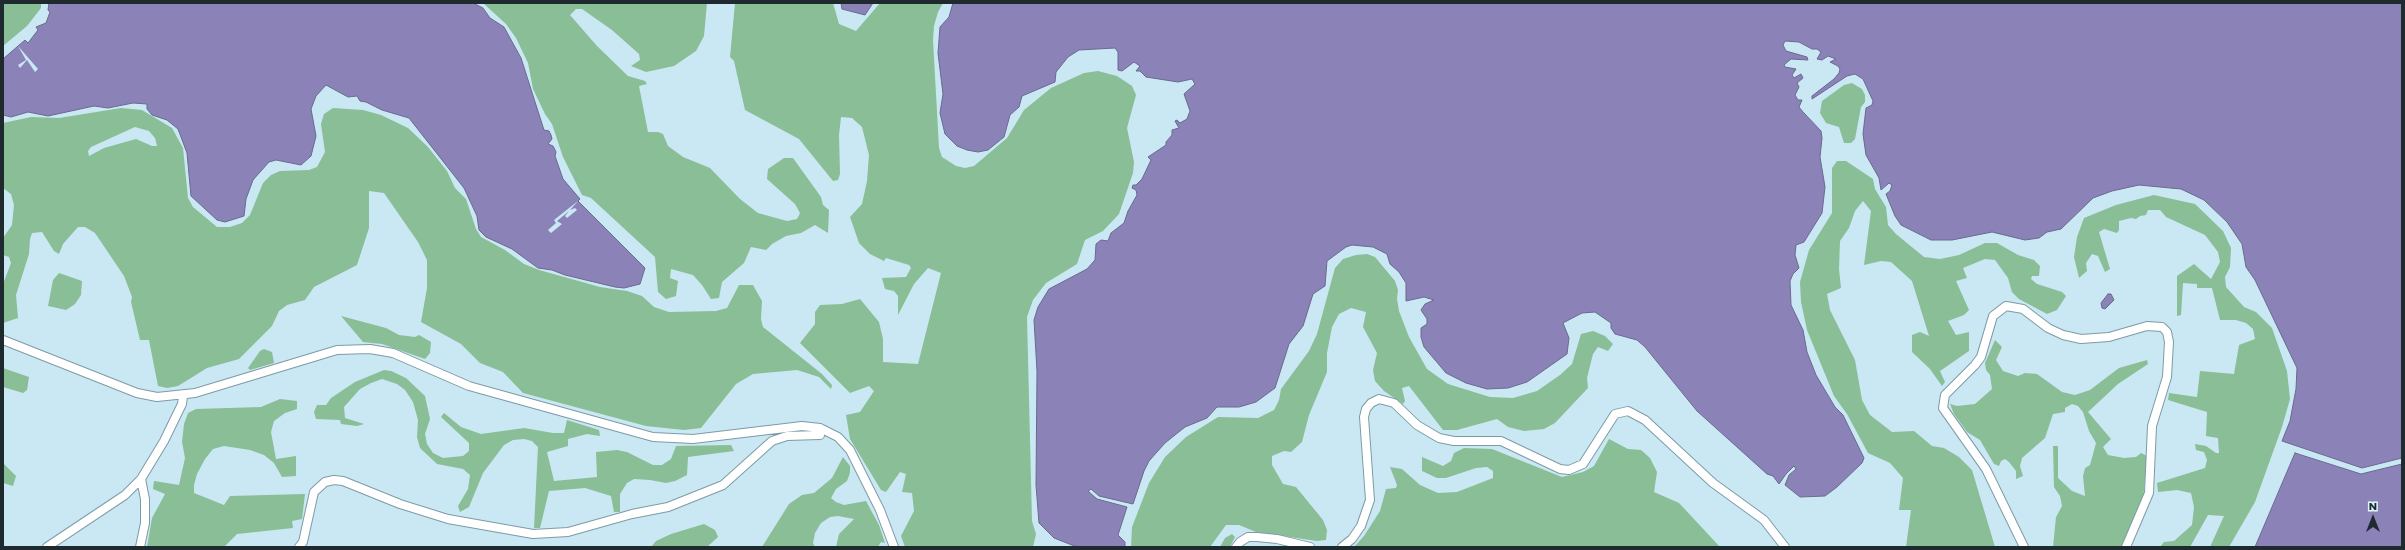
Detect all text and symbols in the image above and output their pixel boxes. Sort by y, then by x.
north arrow [2353,498,2393,538]
text: N [2369,498,2377,514]

